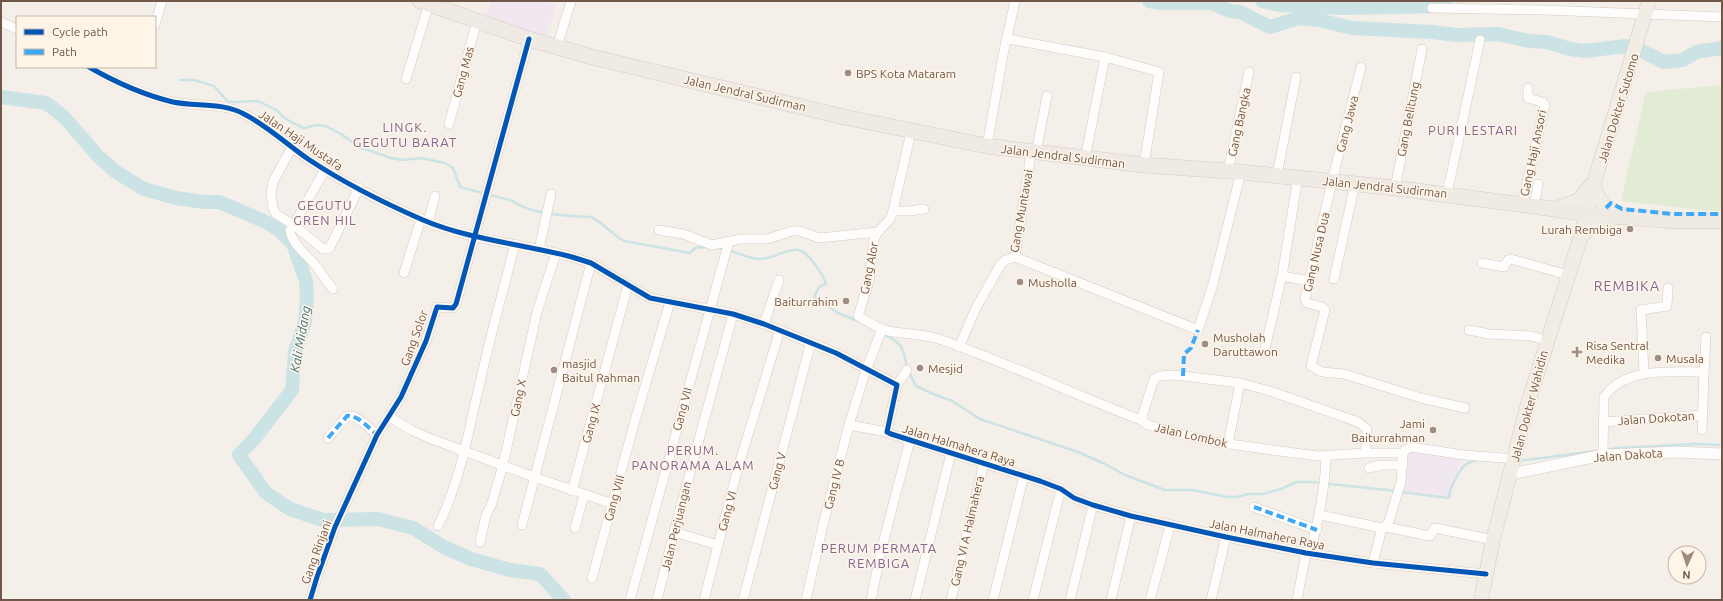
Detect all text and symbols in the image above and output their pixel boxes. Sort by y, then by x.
legend [16,16,156,68]
text: Cycle path [52,25,108,38]
text: Path [52,45,77,58]
street label: Gang Mas [450,45,476,99]
street label: Jalan Dokter Sutomo [1595,52,1641,164]
place label: BPS Kota Mataram [856,67,956,80]
marker: BPS Kota Mataram [843,68,853,78]
street label: Jalan Jendral Sudirman [683,73,807,113]
street label: Gang Belitung [1394,80,1422,158]
street label: Gang Bangka [1225,86,1253,158]
street label: Gang Jawa [1334,94,1360,154]
street label: Jalan Haji Mustafa [257,107,345,173]
street label: Gang Haji Ansori [1517,108,1549,197]
district label: LINGK. GEGUTU BARAT [353,120,457,149]
district label: PURI LESTARI [1428,123,1518,137]
street label: Jalan Jendral Sudirman [1000,142,1126,170]
street label: Gang Muntawai [1007,168,1035,253]
street label: Jalan Jendral Sudirman [1322,174,1448,200]
district label: GEGUTU GREN HIL [293,198,357,227]
street label: Gang Nusa Dua [1300,211,1332,293]
place label: Lurah Rembiga [1541,223,1622,236]
marker: Lurah Rembiga [1625,224,1635,234]
street label: Gang Alor [858,240,881,295]
place label: Musholla [1028,276,1077,289]
marker: Musholla [1015,277,1025,287]
district label: REMBIKA [1594,278,1660,294]
place label: Baiturrahim [774,295,838,308]
marker: Baiturrahim [841,296,851,306]
water label: Kali Midang [287,305,313,373]
street label: Gang Solor [398,308,430,368]
place label: Musholah Daruttawon [1213,331,1278,358]
marker: Musholah Daruttawon [1200,339,1210,349]
place label: Risa Sentral Medika [1586,339,1649,366]
marker: Risa Sentral Medika [1571,346,1583,358]
street label: Jalan Dokter Wahidin [1508,349,1550,463]
place label: Musala [1666,352,1704,365]
marker: Musala [1653,353,1663,363]
place label: masjid Baitul Rahman [562,357,640,384]
place label: Mesjid [928,362,963,375]
marker: Mesjid [915,363,925,373]
marker: masjid Baitul Rahman [549,365,559,375]
street label: Gang X [508,377,528,418]
street label: Gang VII [670,386,694,432]
street label: Gang IX [579,401,603,445]
street label: Jalan Dokotan [1617,409,1695,427]
place label: Jami Baiturrahman [1351,417,1425,444]
street label: Jalan Lombok [1153,420,1229,450]
street label: Jalan Halmahera Raya [901,422,1017,468]
marker: Jami Baiturrahman [1428,425,1438,435]
district label: PERUM. PANORAMA ALAM [632,443,754,472]
street label: Jalan Dakota [1593,446,1663,464]
street label: Gang V [766,450,788,491]
street label: Gang IV B [821,457,847,511]
street label: Gang VIII [602,473,626,523]
street label: Gang VI A Halmahera [948,474,986,588]
street label: Jalan Perjuangan [659,480,693,572]
street label: Gang VI [715,489,739,533]
street label: Jalan Halmahera Raya [1208,516,1326,552]
street label: Gang Rinjani [298,518,334,586]
district label: PERUM PERMATA REMBIGA [821,541,937,570]
north arrow [1667,545,1707,585]
text: N [1682,569,1691,581]

